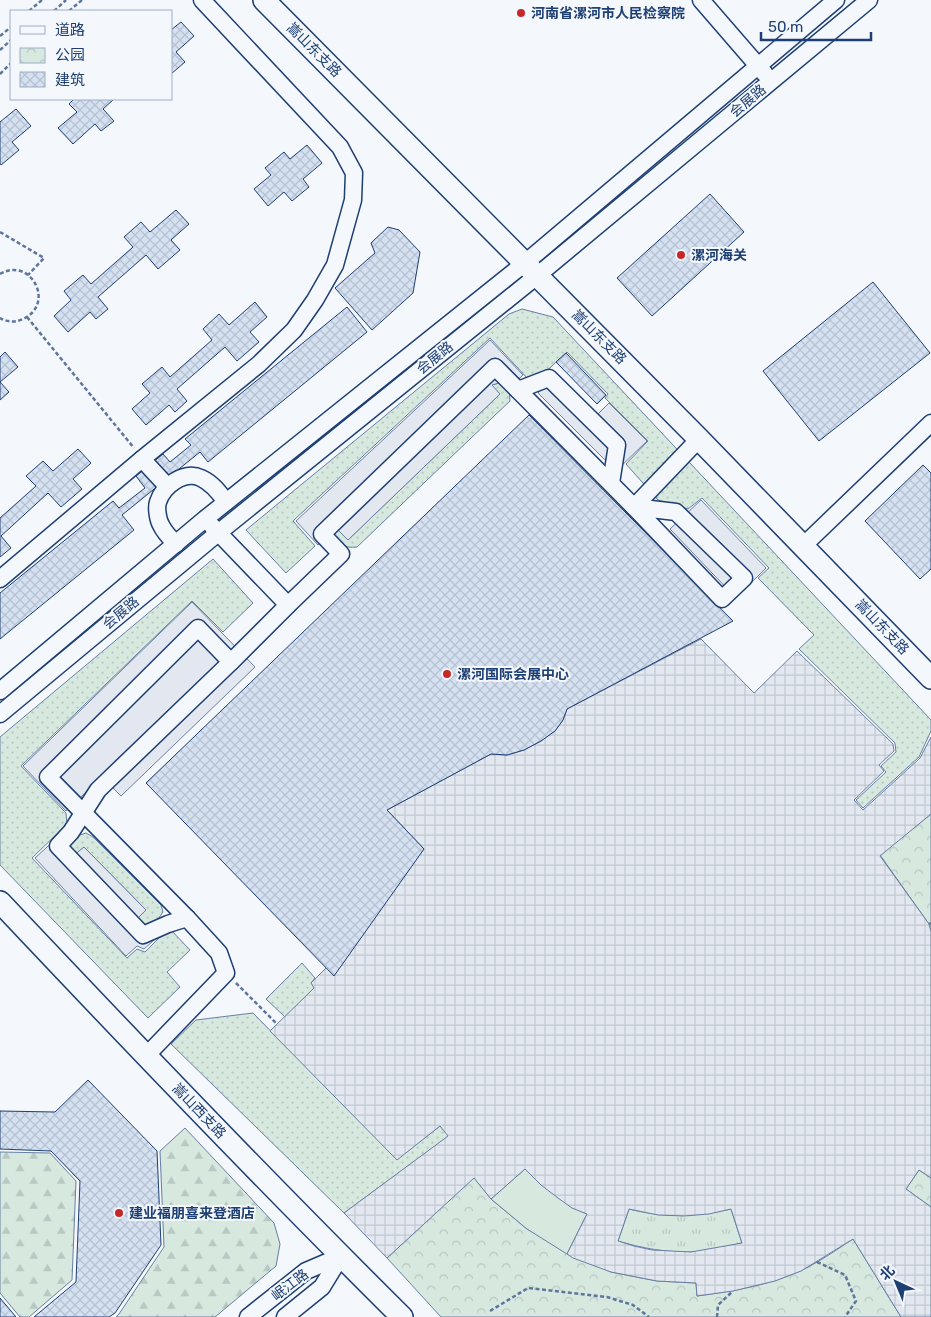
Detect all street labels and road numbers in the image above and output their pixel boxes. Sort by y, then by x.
street label: 嵩山东支路 [283,19,345,81]
street label: 会展路 [726,81,770,121]
street label: 嵩山东支路 [568,306,630,368]
street label: 会展路 [413,338,457,378]
street label: 会展路 [99,593,143,633]
street label: 嵩山东支路 [852,596,912,658]
street label: 嵩山西支路 [169,1080,229,1142]
street label: 岷江路 [268,1266,312,1304]

